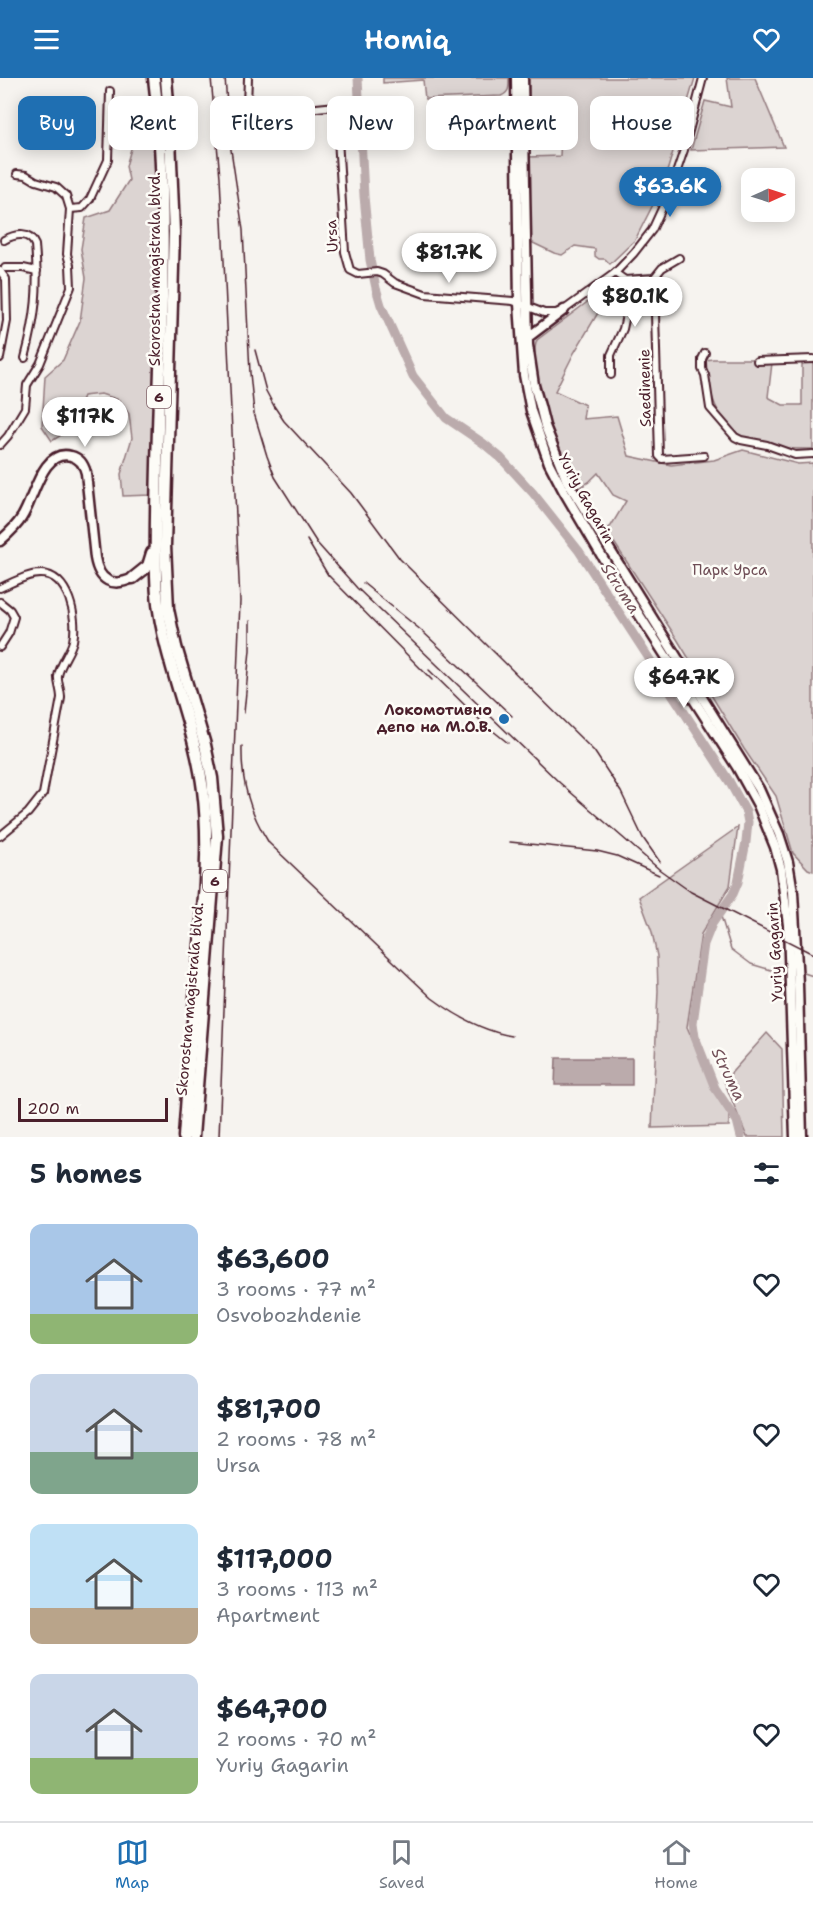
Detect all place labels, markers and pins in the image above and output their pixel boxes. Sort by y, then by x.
pin: $63.6K [621,167,719,218]
pin: $81.7K [400,233,498,284]
pin: $80.1K [586,277,684,328]
pin: $117K [43,397,127,448]
pin: $64.7K [635,658,733,709]
place label: Локомотивно депо на М.О.В. [377,700,492,737]
marker: Локомотивно депо на М.О.В. [497,712,511,726]

